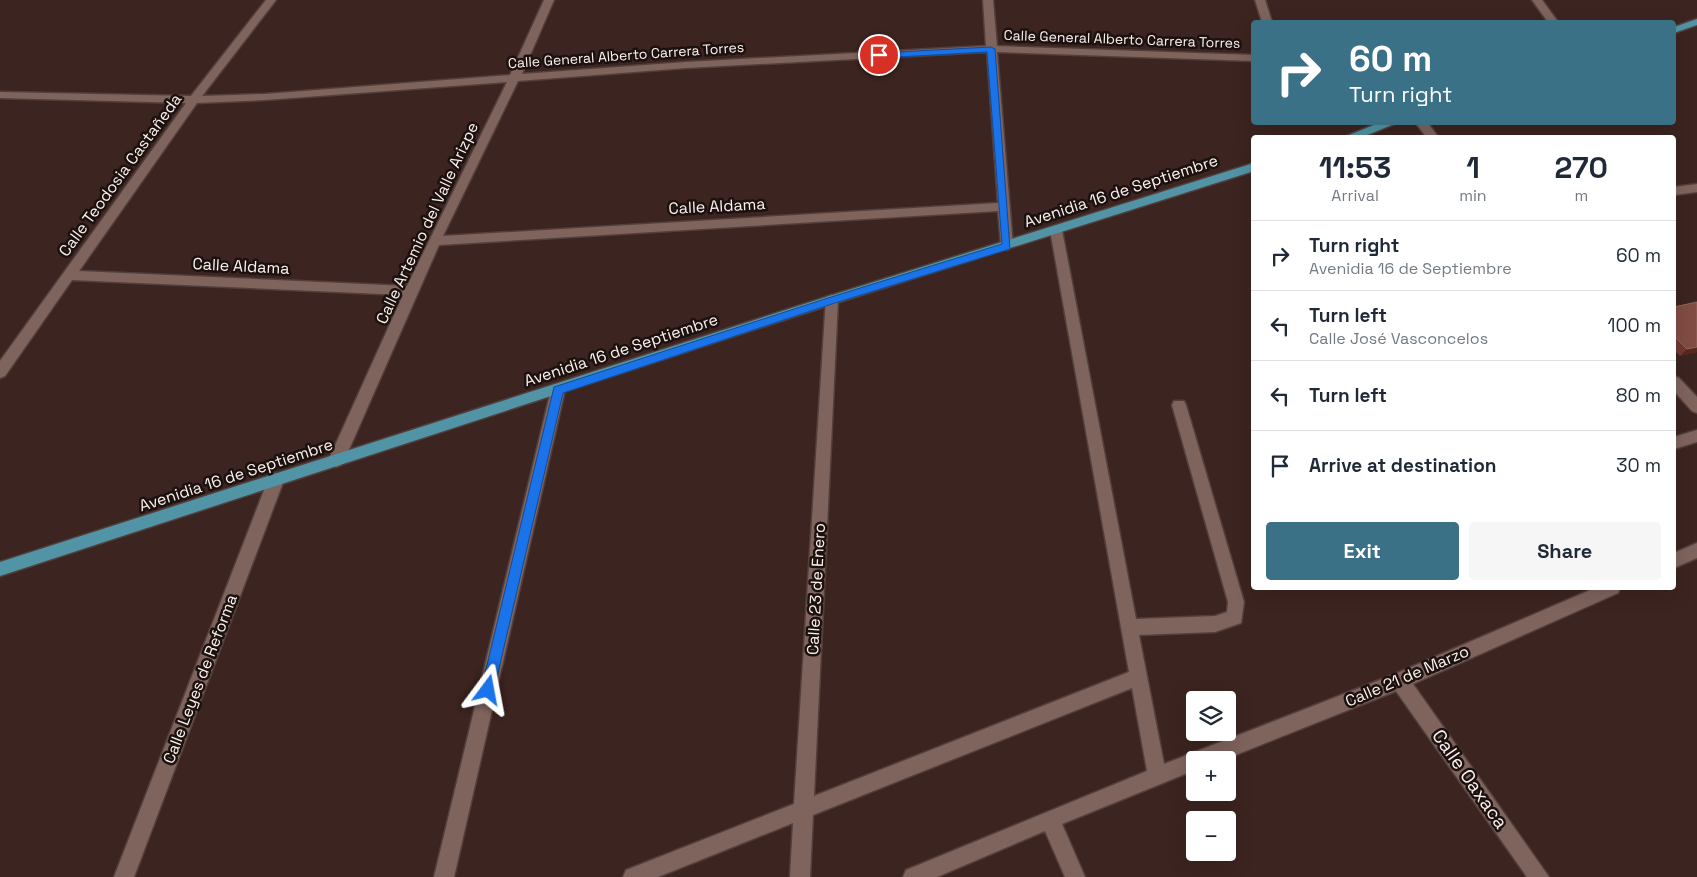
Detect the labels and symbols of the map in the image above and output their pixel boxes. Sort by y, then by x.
street label: Calle General Alberto Carrera Torres [1003,26,1241,52]
pin [858,34,900,76]
street label: Calle General Alberto Carrera Torres [507,38,745,72]
street label: Calle Teodosia Castañeda [54,89,186,261]
street label: Calle Artemio del Valle Arizpe [371,119,483,327]
street label: Avenidia 16 de Septiembre [1021,150,1221,232]
street label: Calle Aldama [668,193,766,219]
street label: Calle Aldama [192,253,290,279]
street label: Avenidia 16 de Septiembre [521,309,721,391]
street label: Avenidia 16 de Septiembre [136,434,336,516]
street label: Calle 23 de Enero [802,523,830,655]
street label: Calle Leyes de Reforma [158,591,242,767]
street label: Calle 21 de Marzo [1342,641,1472,711]
position arrow [461,663,513,715]
street label: Calle Oaxaca [1426,724,1514,834]

